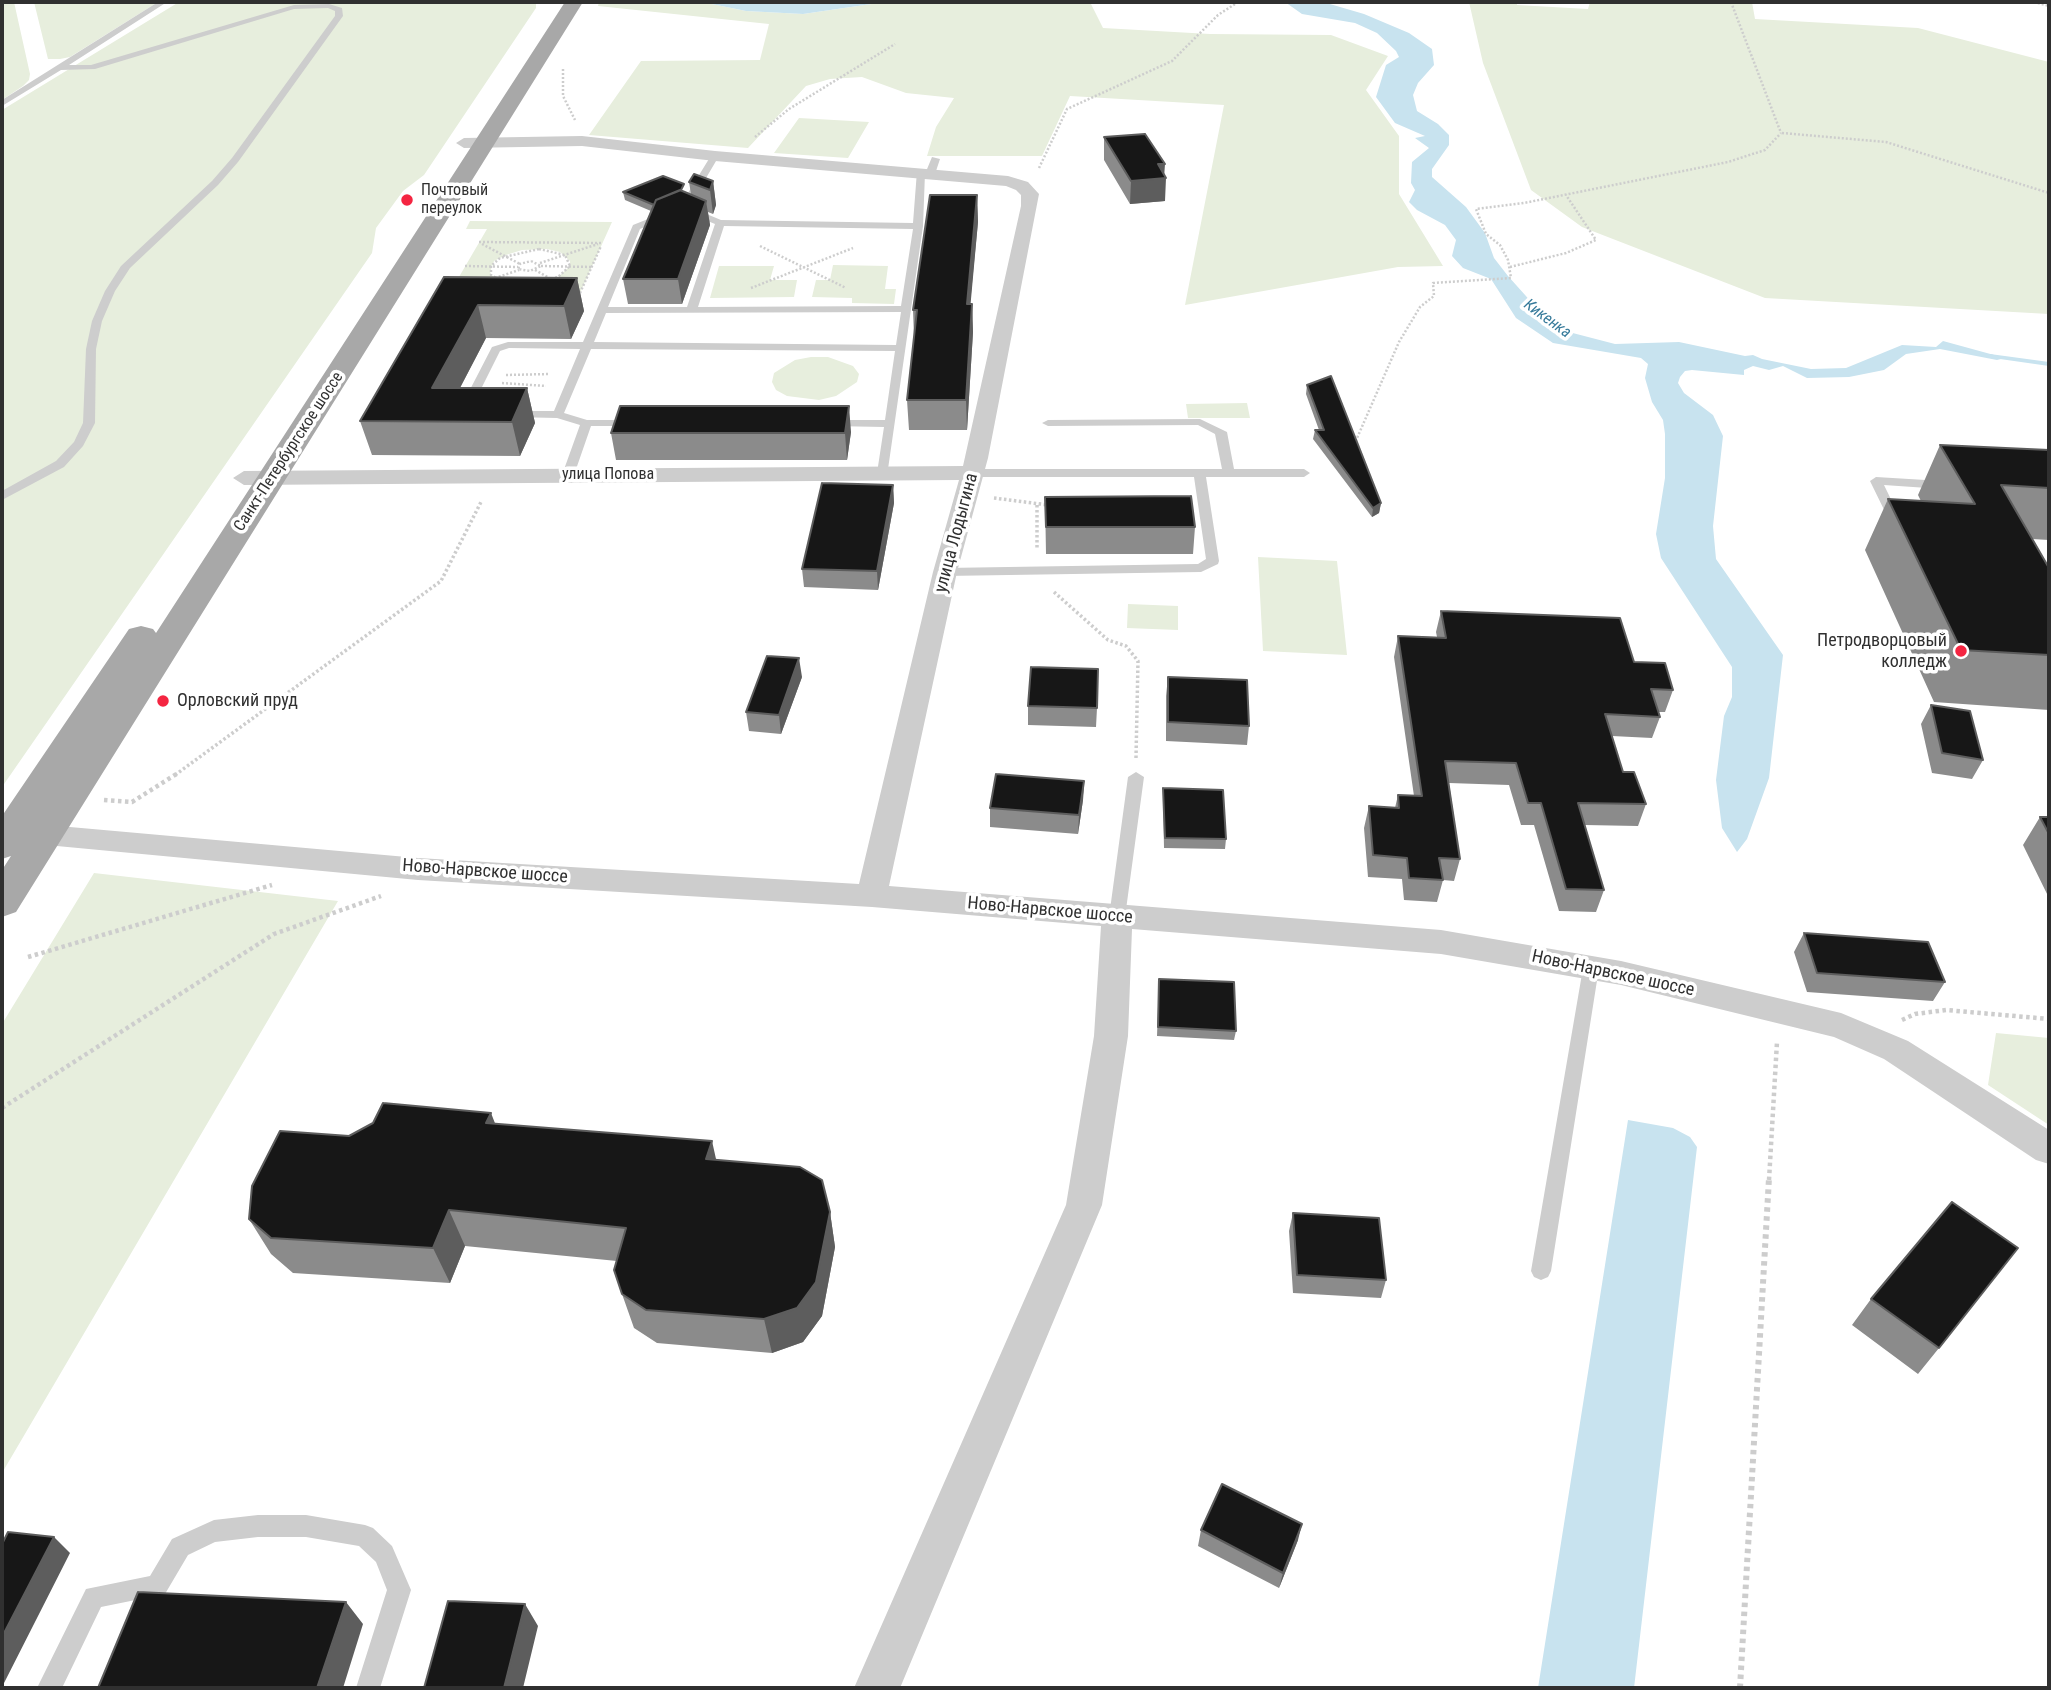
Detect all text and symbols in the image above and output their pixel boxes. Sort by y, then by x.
place label: Почтовый переулок [421,181,488,219]
marker: Почтовый переулок [399,192,415,208]
water label: Кикенка [1520,295,1574,343]
street label: Санкт-Петербургское шоссе [230,369,348,535]
street label: улица Попова [562,465,654,485]
street label: улица Лодыгина [931,471,983,595]
place label: Петродворцовый колледж [1817,630,1947,672]
marker: Петродворцовый колледж [1953,643,1969,659]
place label: Орловский пруд [177,690,298,712]
marker: Орловский пруд [155,693,171,709]
street label: Ново-Нарвское шоссе [402,855,568,889]
street label: Ново-Нарвское шоссе [967,893,1133,929]
street label: Ново-Нарвское шоссе [1530,946,1696,1002]

